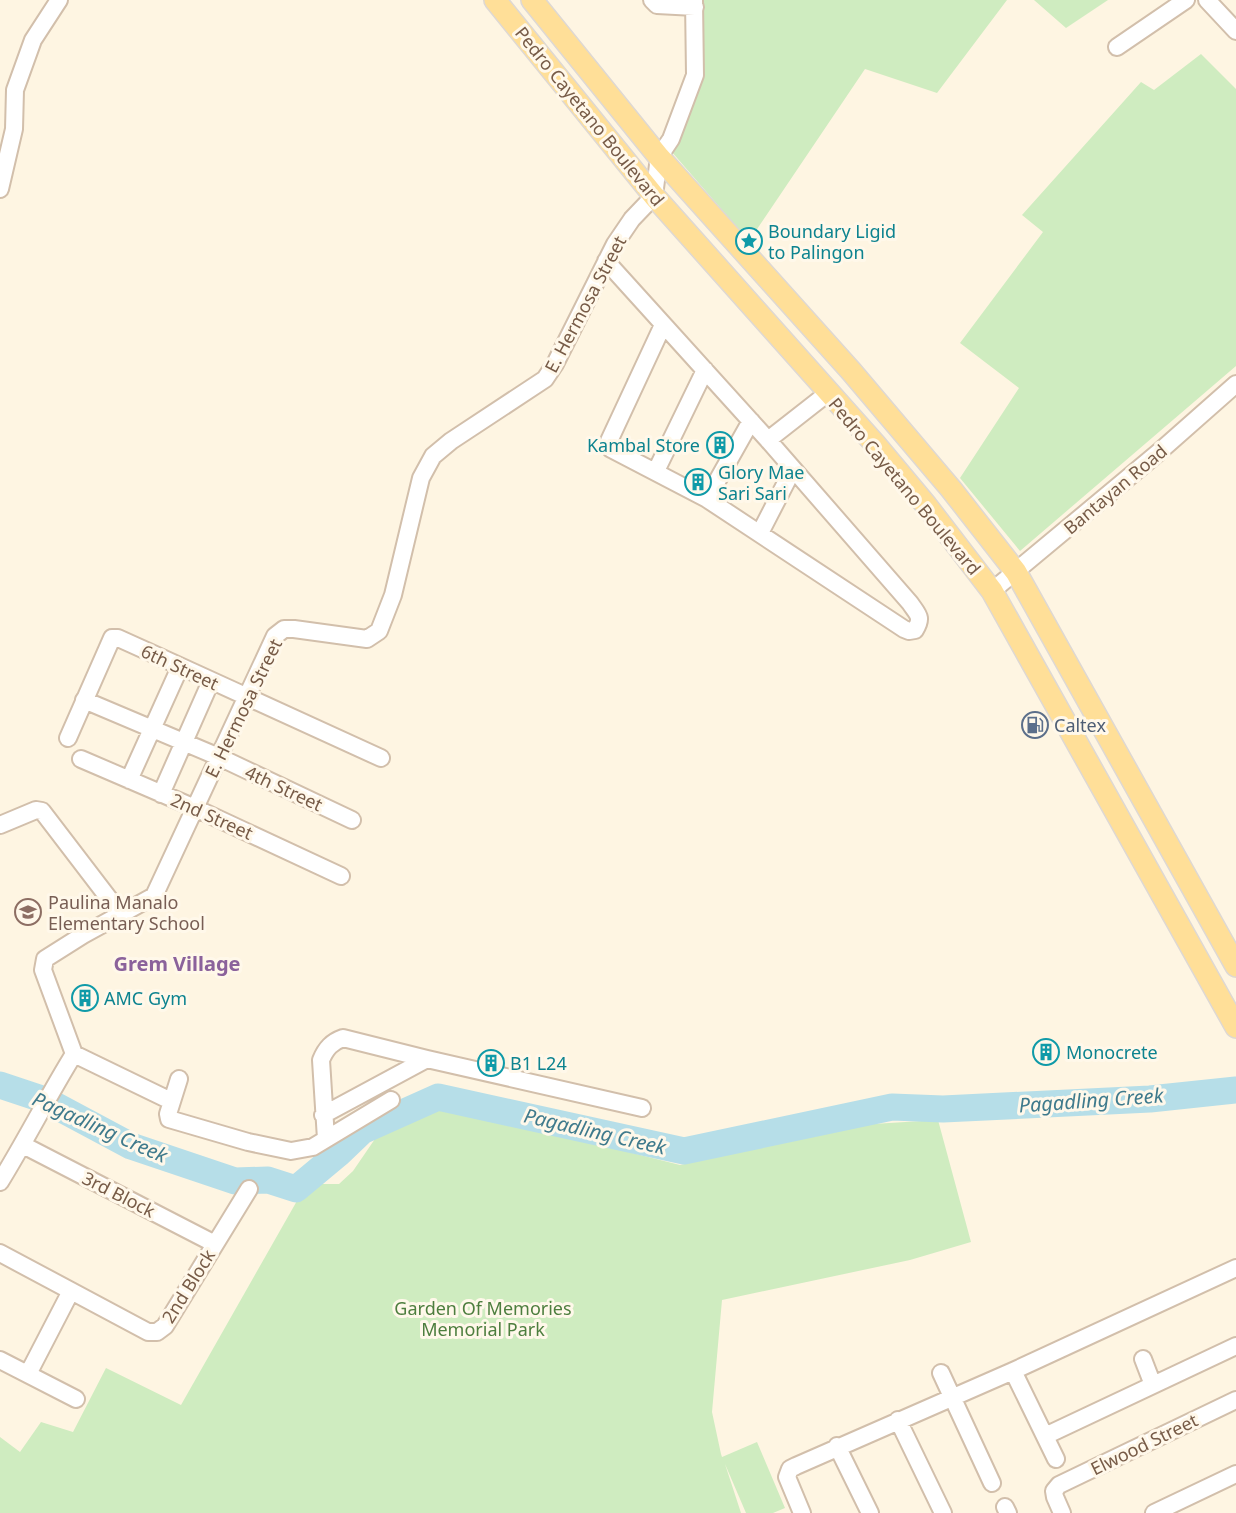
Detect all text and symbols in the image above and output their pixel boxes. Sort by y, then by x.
street label: Pedro Cayetano Boulevard [510,21,670,211]
place label: Boundary Ligid to Palingon [768,219,896,264]
place icon: Boundary Ligid to Palingon [734,226,764,256]
street label: E. Hermosa Street [539,231,631,377]
street label: Pedro Cayetano Boulevard [824,392,986,580]
building icon: Kambal Store [705,430,735,460]
place label: Kambal Store [587,433,700,457]
street label: Bantayan Road [1058,439,1172,539]
place label: Glory Mae Sari Sari [718,460,805,505]
building icon: Glory Mae Sari Sari [683,467,713,497]
street label: E. Hermosa Street [199,634,287,781]
street label: 6th Street [137,639,223,696]
fuel station icon: Caltex [1020,710,1050,740]
place label: Caltex [1054,713,1106,737]
street label: 4th Street [241,760,327,817]
street label: 2nd Street [167,787,257,845]
place label: Paulina Manalo Elementary School [48,890,205,935]
school or university icon: Paulina Manalo Elementary School [13,897,43,927]
district label: Grem Village [113,950,241,977]
building icon: AMC Gym [70,983,100,1013]
place label: AMC Gym [104,986,187,1010]
building icon: Monocrete [1031,1037,1061,1067]
place label: Monocrete [1066,1040,1158,1064]
building icon: B1 L24 [476,1048,506,1078]
place label: B1 L24 [510,1051,567,1075]
water label: Pagadling Creek [1018,1081,1165,1119]
water label: Pagadling Creek [28,1085,173,1169]
water label: Pagadling Creek [521,1102,670,1161]
street label: 3rd Block [79,1165,160,1223]
street label: 2nd Block [156,1244,220,1327]
park label: Garden Of Memories Memorial Park [394,1296,572,1341]
street label: Elwood Street [1086,1407,1202,1480]

